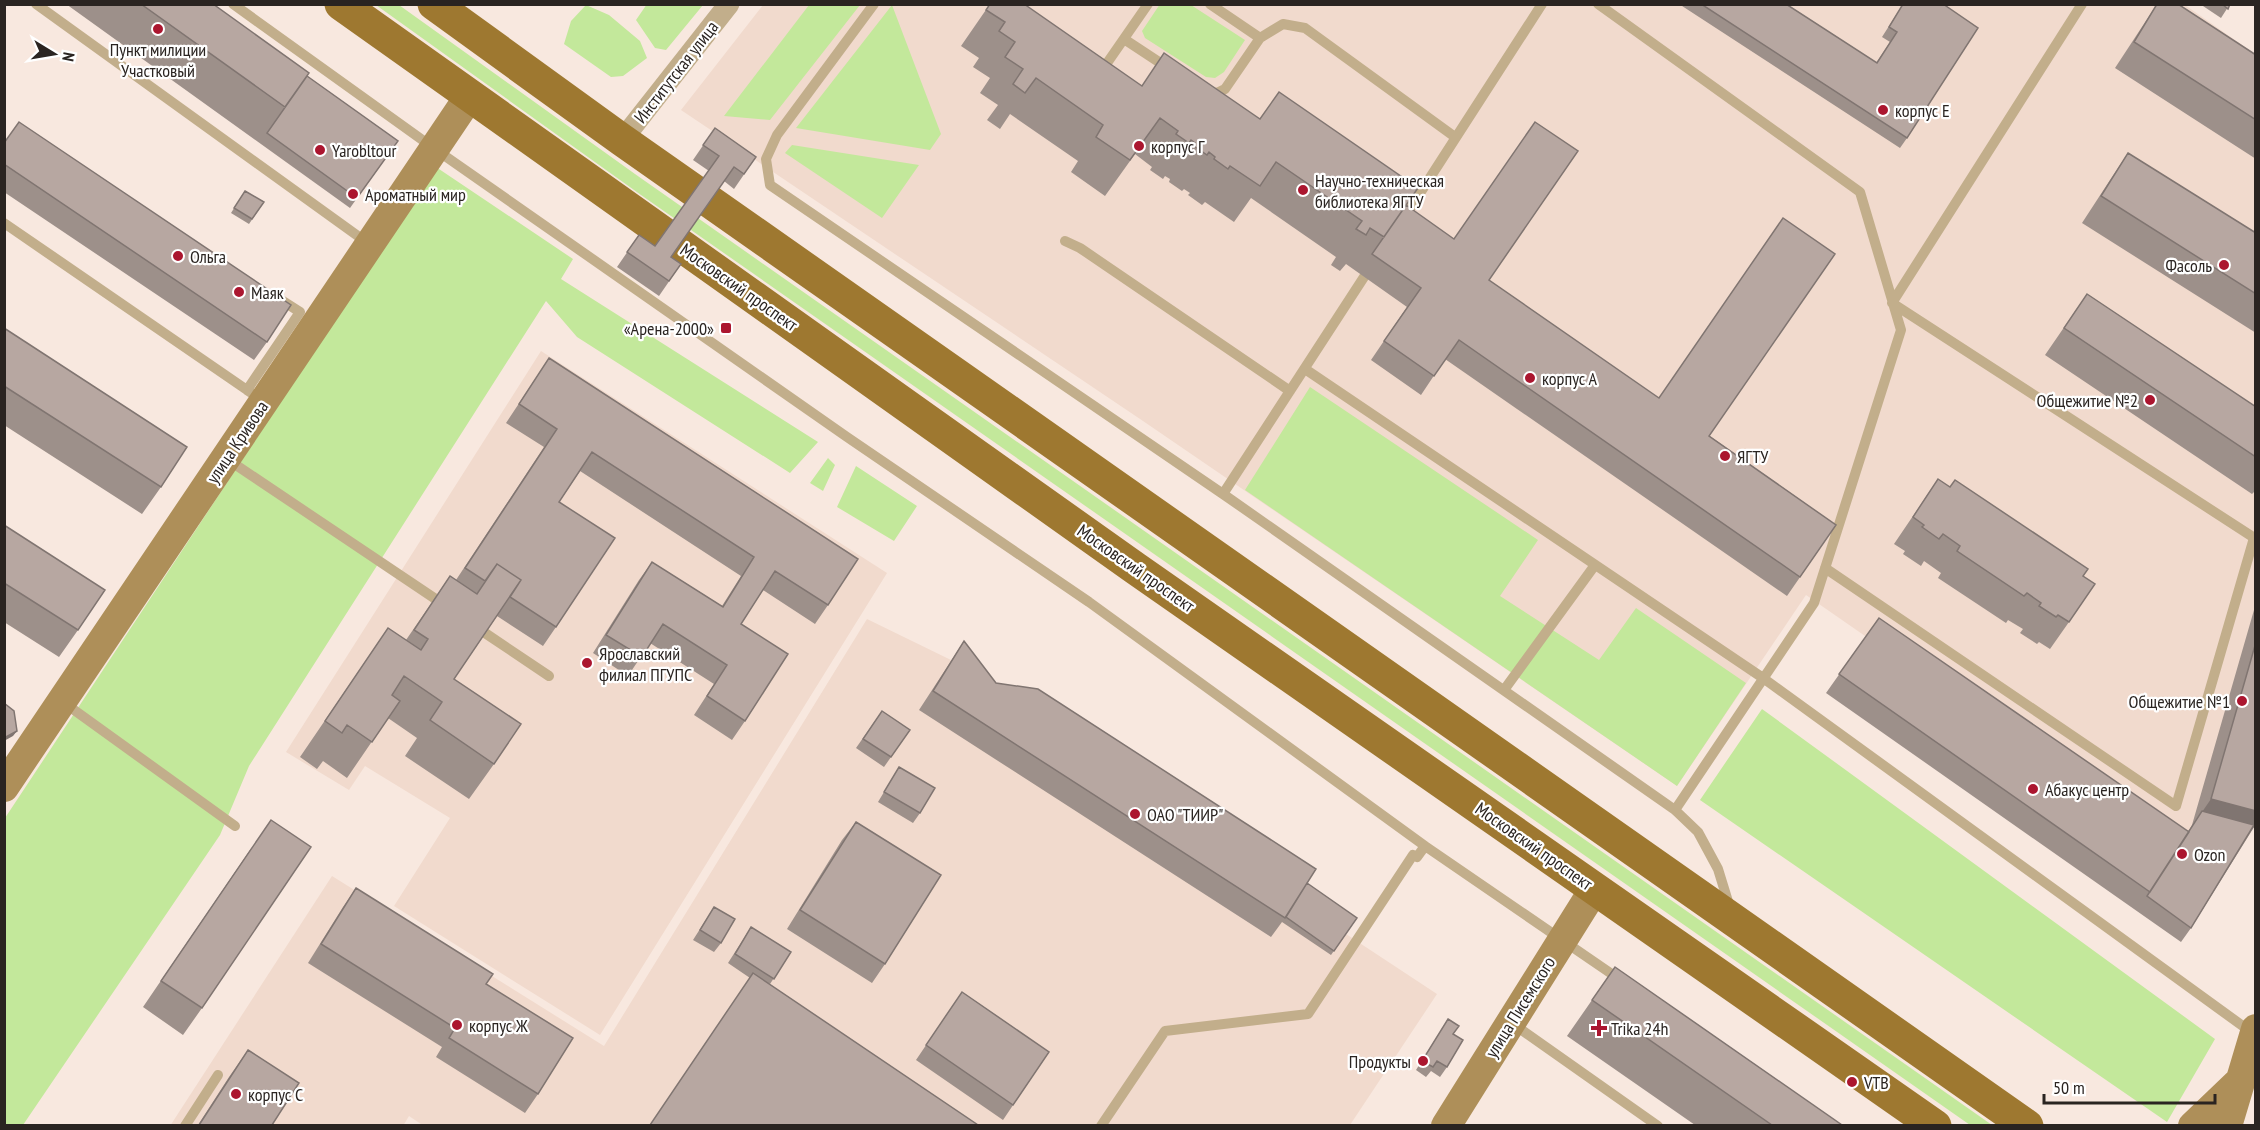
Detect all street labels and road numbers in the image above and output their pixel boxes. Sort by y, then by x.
street label: Институтская улица [629,16,723,128]
street label: Московский проспект [676,238,802,336]
street label: улица Кривова [201,396,273,488]
street label: Московский проспект [1073,519,1199,617]
street label: Московский проспект [1471,797,1597,895]
street label: улица Писемского [1480,952,1560,1062]

